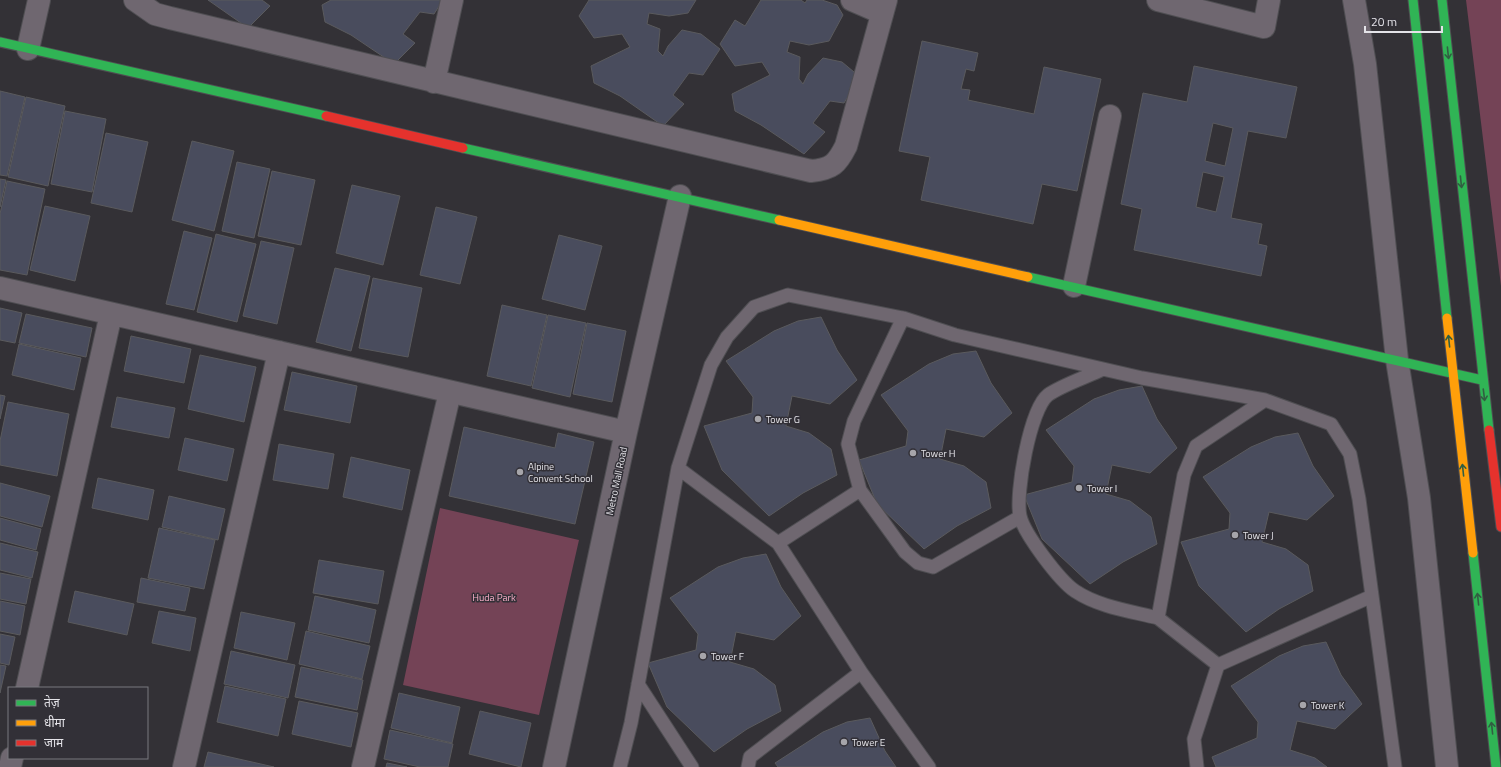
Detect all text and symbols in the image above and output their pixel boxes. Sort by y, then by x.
scale bar [1365,8,1442,34]
text: 20 m [1371,12,1397,31]
one-way arrow [1444,46,1452,59]
one-way arrow [1458,175,1465,188]
one-way arrow [1445,335,1453,348]
one-way arrow [1480,388,1488,401]
place label: Tower G [766,412,800,427]
marker: Tower G [753,414,763,424]
street label: Metro Mall Road [602,446,631,517]
place label: Tower H [921,446,956,461]
marker: Tower H [908,448,918,458]
place label: Alpine Convent School [528,459,593,486]
one-way arrow [1459,464,1467,477]
marker: Alpine Convent School [515,467,525,477]
place label: Tower I [1087,481,1117,496]
marker: Tower I [1074,483,1084,493]
place label: Tower J [1243,528,1274,543]
marker: Tower J [1230,530,1240,540]
park label: Huda Park [472,590,516,605]
one-way arrow [1474,593,1481,606]
place label: Tower F [711,649,744,664]
marker: Tower F [698,651,708,661]
legend [8,687,148,759]
text: तेज़ [44,693,61,712]
place label: Tower K [1311,698,1345,713]
marker: Tower K [1298,700,1308,710]
text: धीमा [44,713,66,732]
one-way arrow [1488,722,1496,735]
text: जाम [44,733,64,752]
place label: Tower E [852,735,886,750]
marker: Tower E [839,737,849,747]

